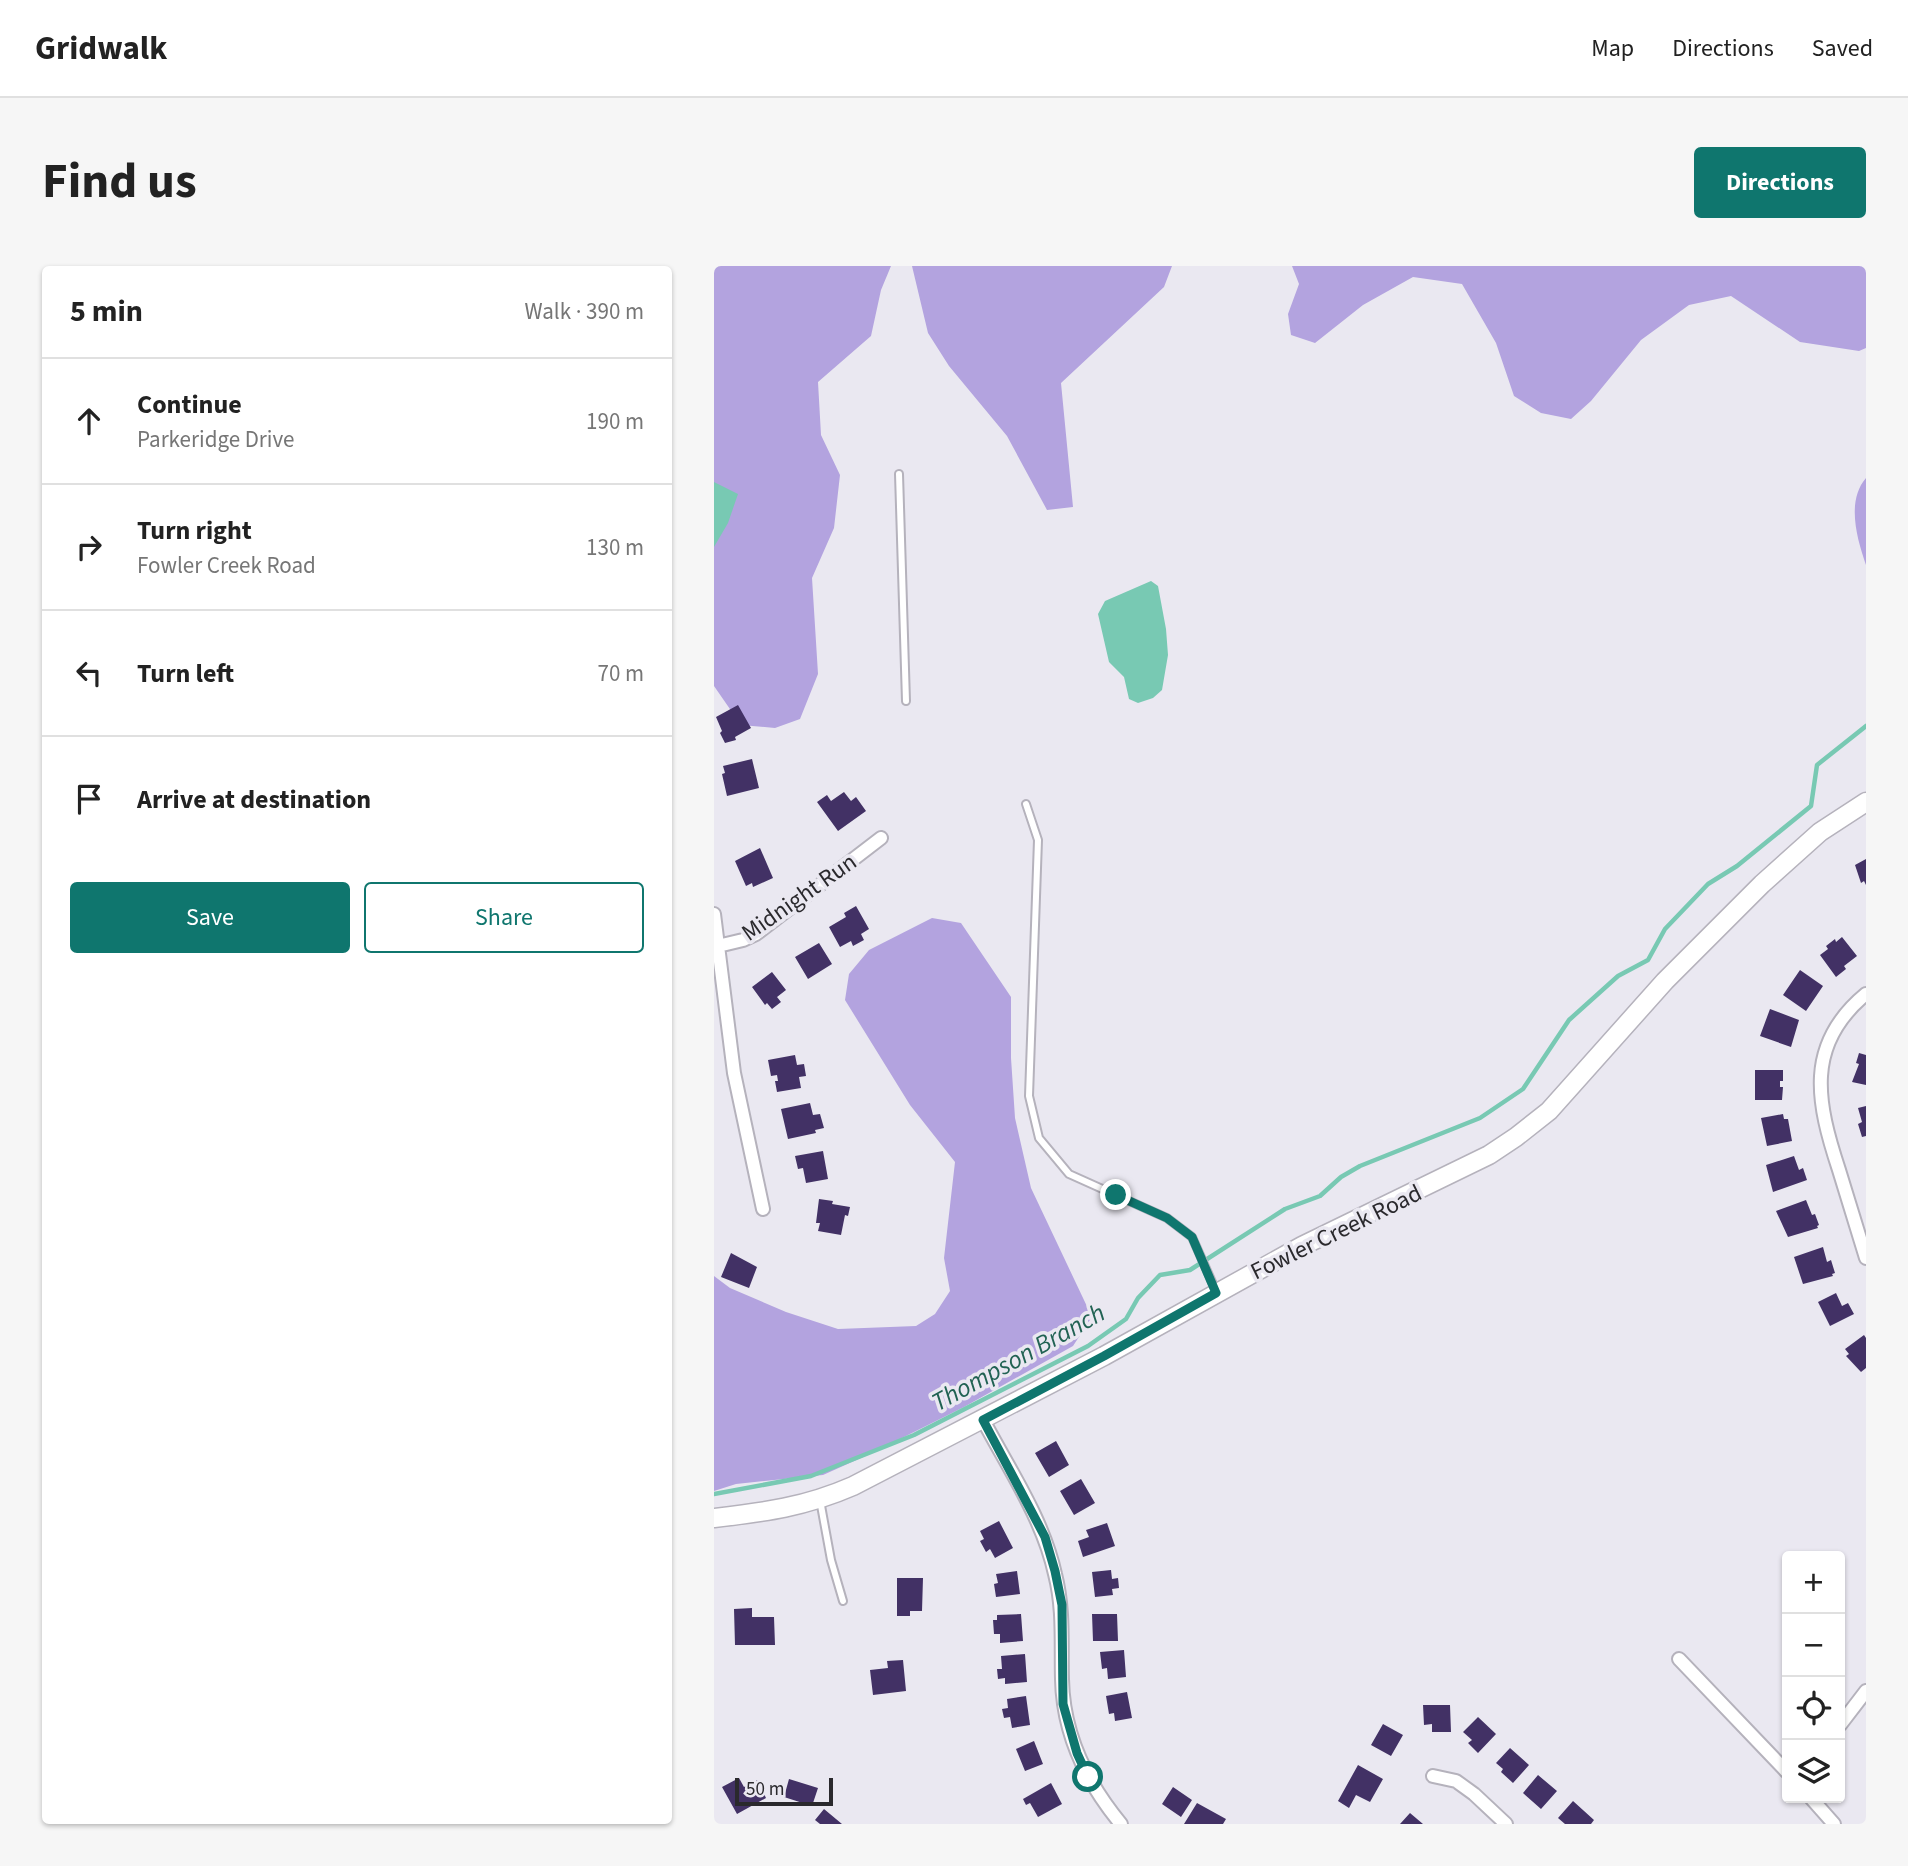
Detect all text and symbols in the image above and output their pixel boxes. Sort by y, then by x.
text: Gridwalk [35,25,167,72]
text: Map [1591,31,1634,66]
text: Directions [1672,31,1774,66]
text: Saved [1812,31,1873,66]
text: Find us [42,147,197,217]
button: Directions [1694,147,1866,218]
text: 5 min [70,290,143,333]
text: Walk · 390 m [525,295,644,328]
text: Continue [137,386,242,423]
icon: ahead [70,402,108,440]
text: 190 m [586,405,644,438]
text: Parkeridge Drive [137,423,295,456]
text: Turn right [137,512,252,549]
icon: right [70,528,108,566]
text: 130 m [586,531,644,564]
text: Fowler Creek Road [137,549,316,582]
icon: left [70,654,108,692]
text: Turn left [137,655,234,692]
text: 70 m [597,657,644,690]
icon: arrive [70,780,108,818]
text: Arrive at destination [137,781,371,818]
street label: Midnight Run [735,845,864,950]
button: Save [70,882,350,953]
button: Share [364,882,644,953]
street label: Fowler Creek Road [1245,1176,1428,1289]
route end [1100,1179,1131,1210]
water label: Thompson Branch [925,1294,1112,1421]
map controls [1782,1551,1845,1803]
button: + [1782,1551,1845,1614]
button: − [1782,1614,1845,1677]
button: locate [1782,1677,1845,1740]
button: layers [1782,1740,1845,1803]
route start [1072,1761,1103,1792]
scale bar [735,1775,833,1807]
text: 50 m [746,1776,784,1803]

